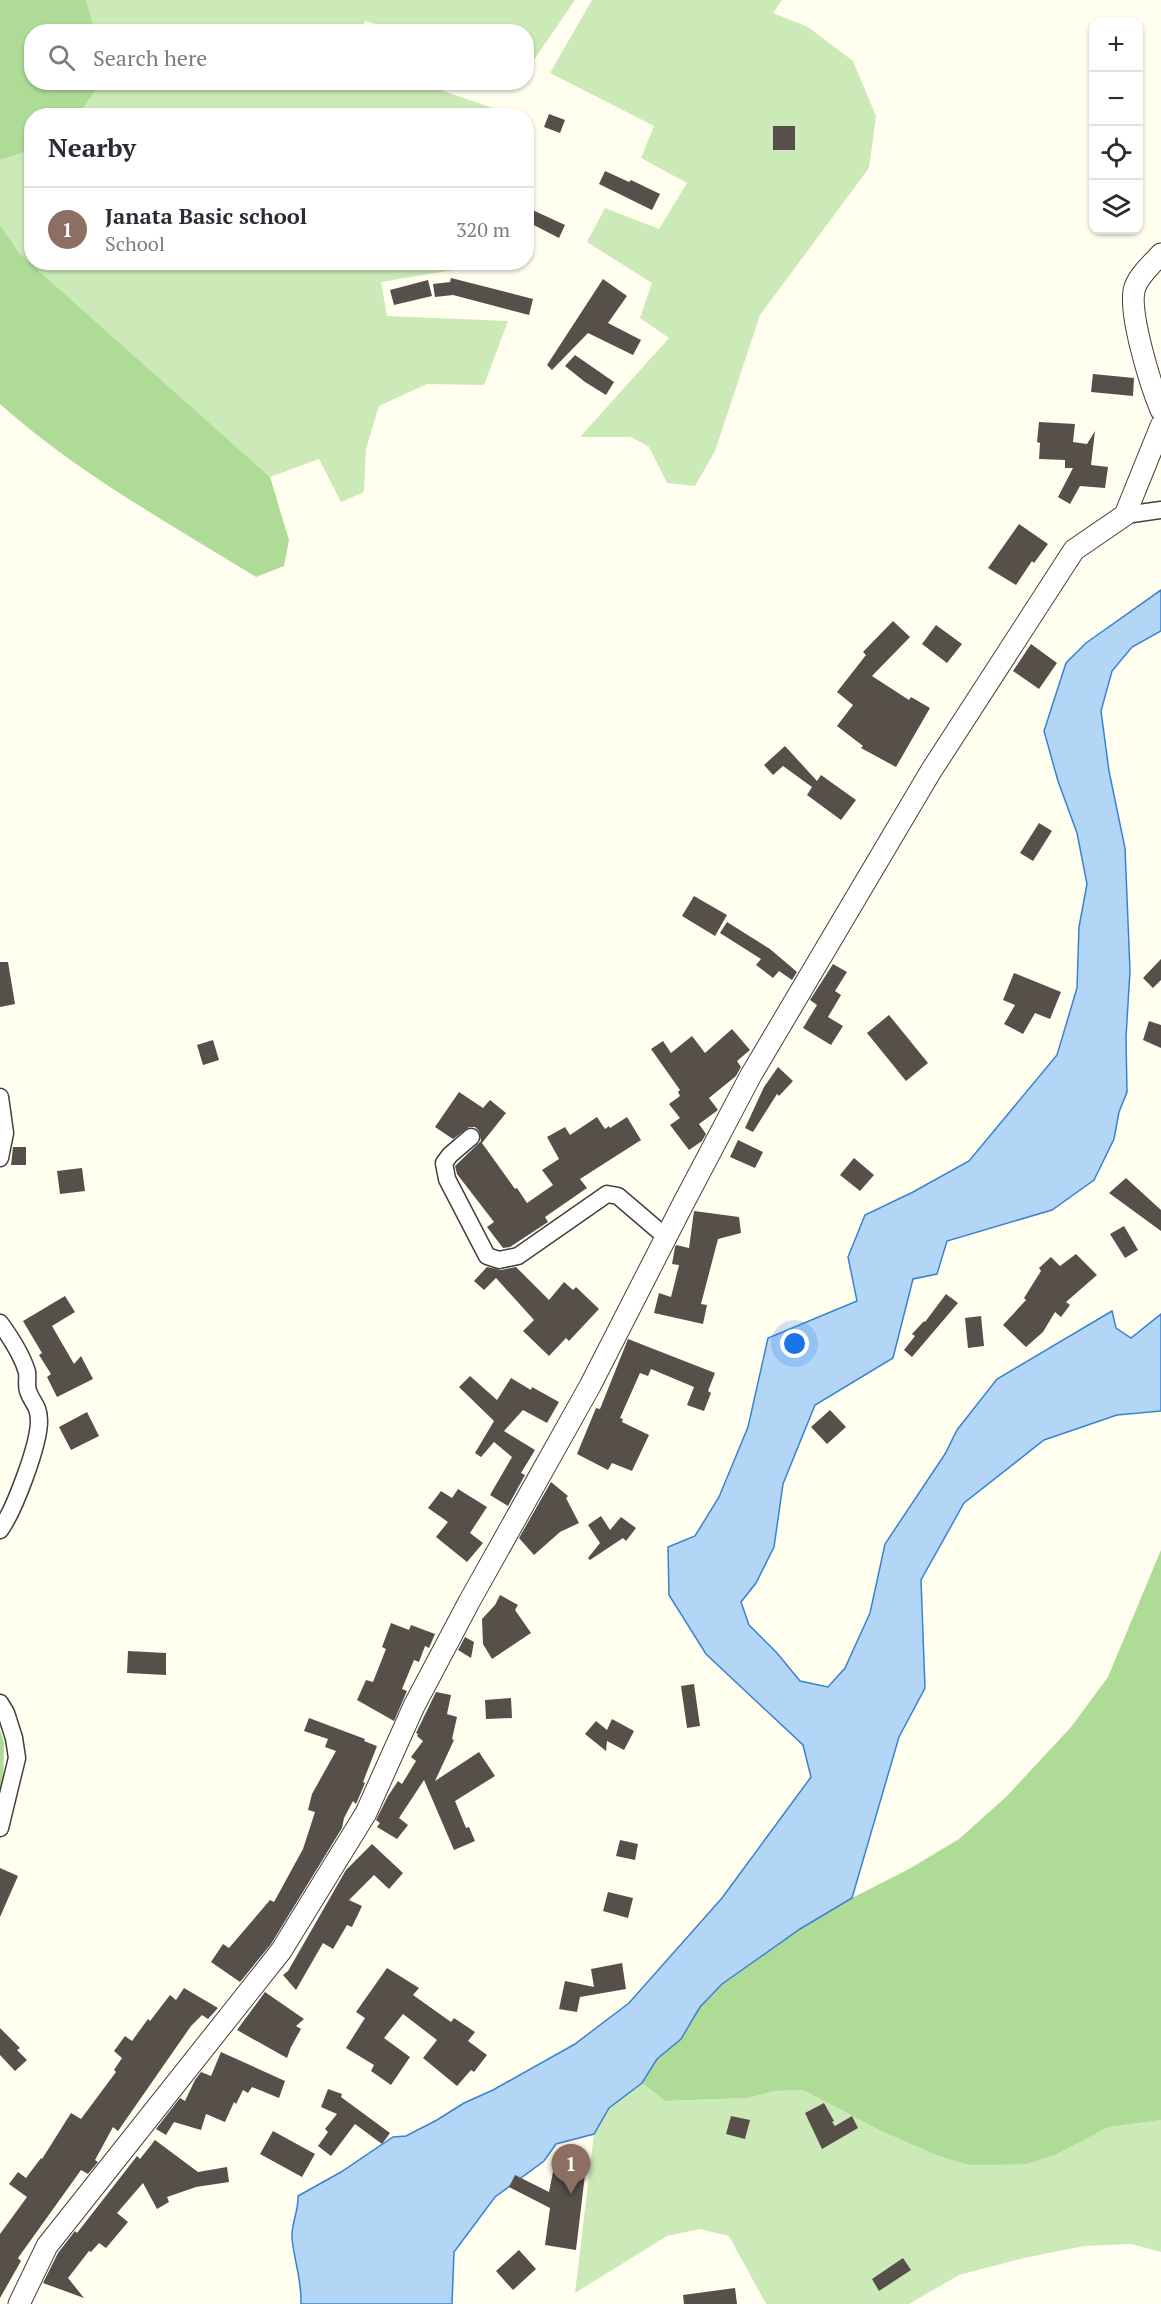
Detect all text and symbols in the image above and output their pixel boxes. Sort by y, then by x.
map controls [1089,18,1143,234]
button: + [1089,18,1143,72]
search box [24,24,534,90]
icon: search [45,41,78,74]
text: Search here [93,43,207,72]
button: − [1089,72,1143,126]
button: locate [1089,126,1143,180]
text: Nearby [48,130,136,164]
button: layers [1089,180,1143,234]
text: Janata Basic school [105,201,307,230]
text: 1 [62,216,73,243]
text: 320 m [456,216,510,243]
text: School [105,230,165,257]
your location [780,1329,809,1358]
pin: 1 [552,2144,590,2194]

